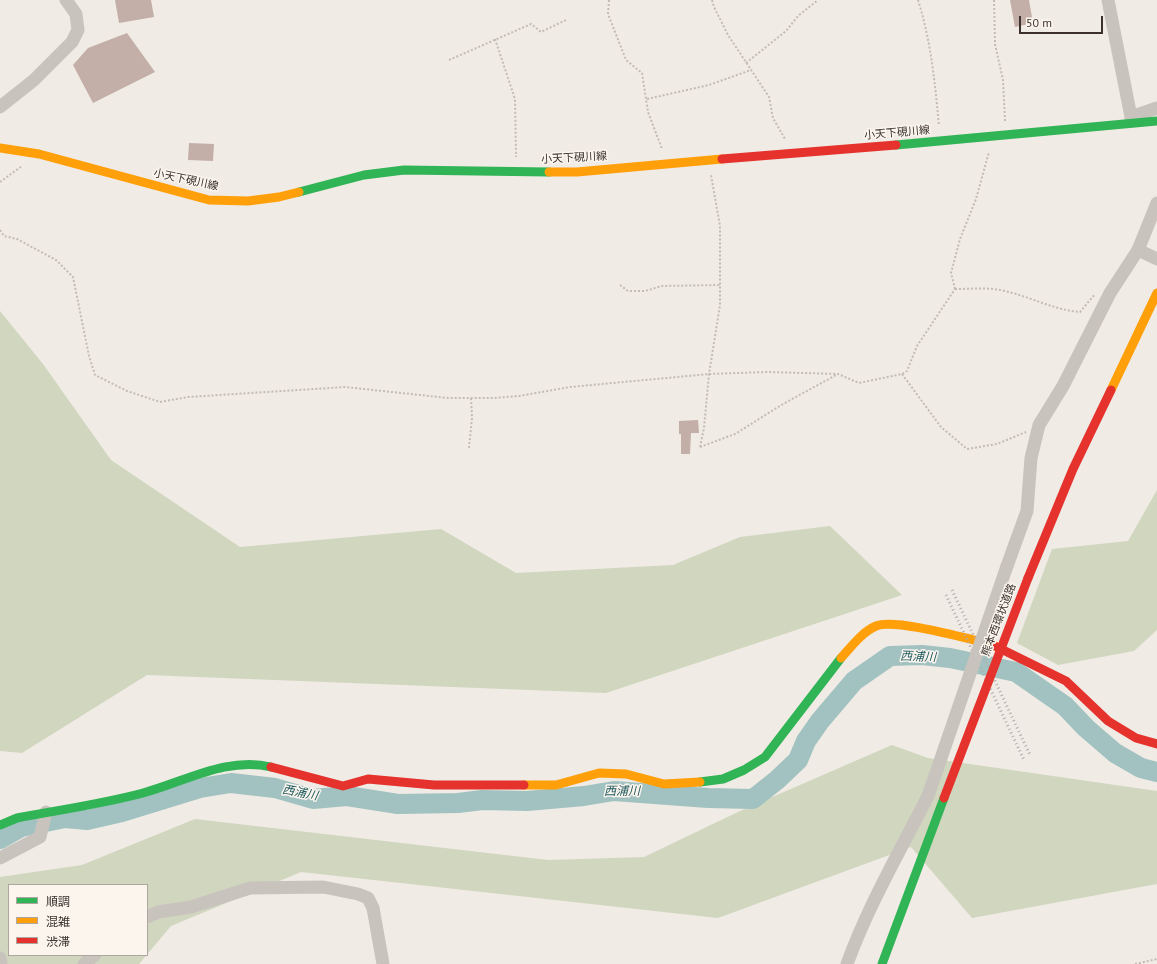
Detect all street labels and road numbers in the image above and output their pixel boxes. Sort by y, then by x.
street label: 小天下硯川線 [864,124,930,142]
street label: 小天下硯川線 [541,150,607,166]
street label: 小天下硯川線 [152,167,220,193]
street label: 熊本西環状道路 [979,582,1019,658]

